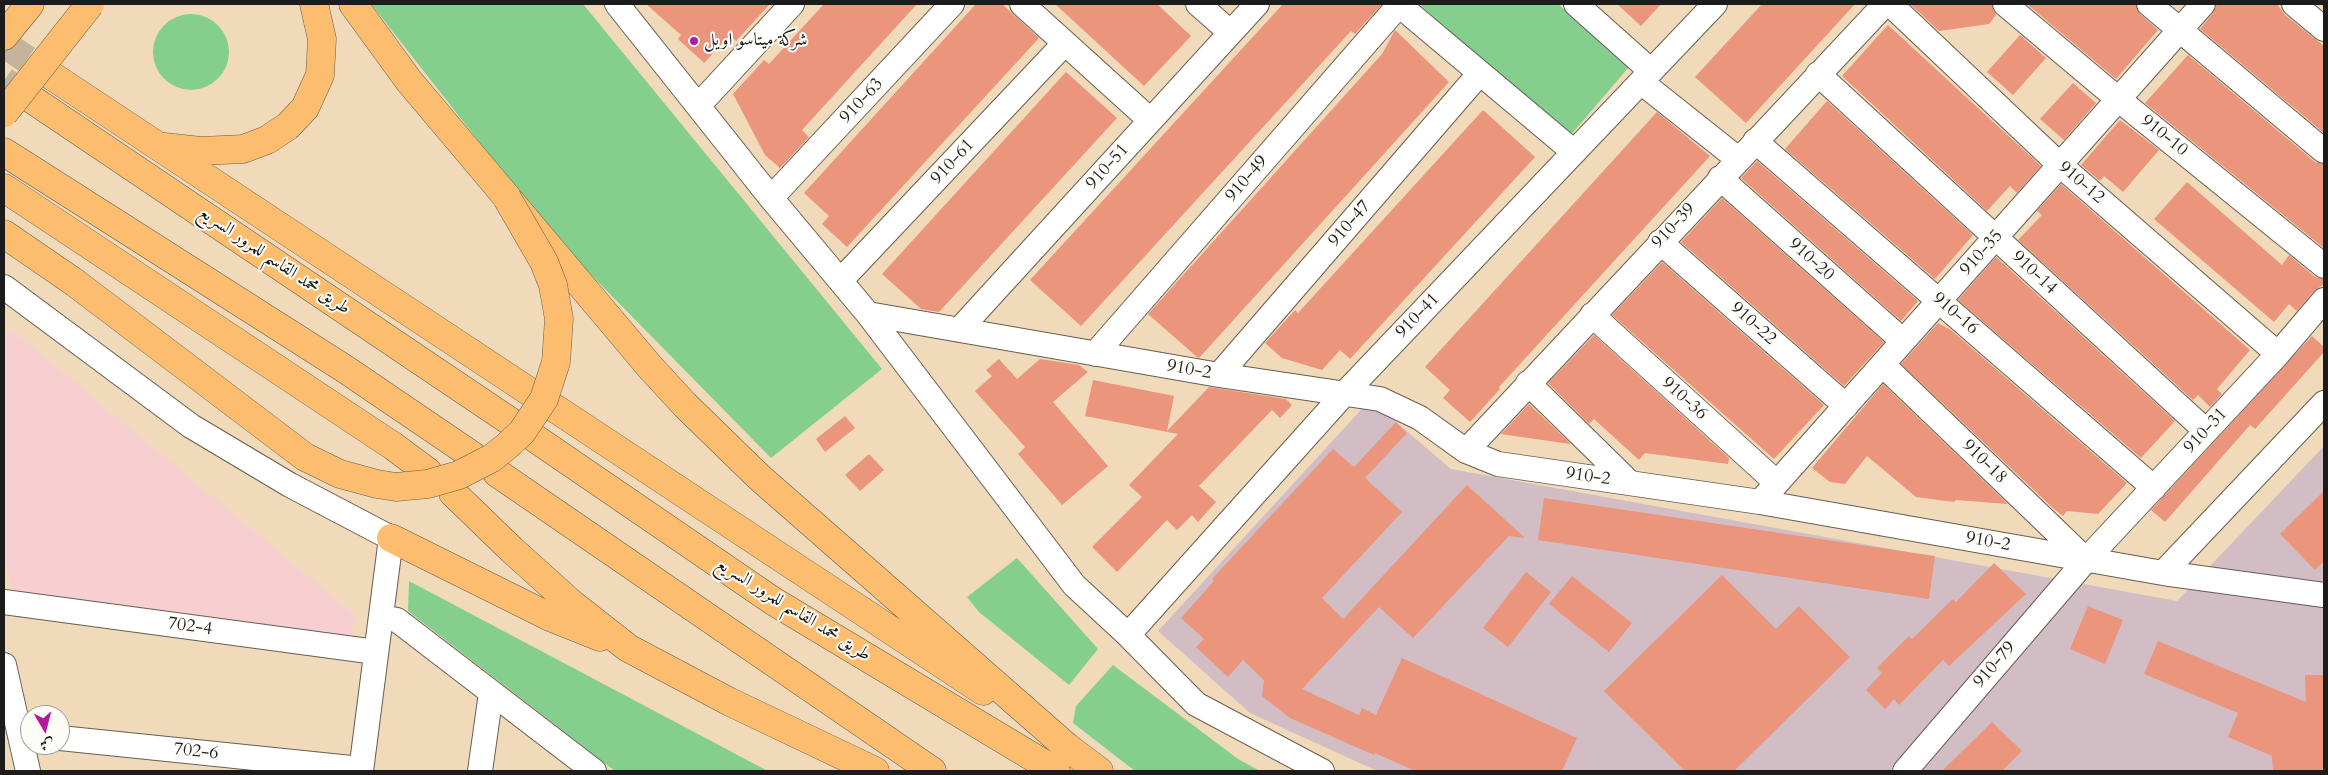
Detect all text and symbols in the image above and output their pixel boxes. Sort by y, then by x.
place label: شركة ميتاسو اويل [704,30,807,52]
marker: شركة ميتاسو اويل [688,35,700,47]
street label: 910-63 [836,74,888,128]
street label: 910-10 [2136,111,2192,161]
street label: 910-61 [927,135,979,189]
street label: 910-51 [1082,140,1134,194]
street label: 910-49 [1221,151,1273,207]
street label: 910-12 [2053,157,2109,209]
street label: 910-47 [1324,196,1376,252]
street label: 910-39 [1648,199,1700,253]
street label: طريق محمد القاسم للمرور السريع [194,202,354,320]
street label: 910-35 [1956,226,2008,280]
street label: 910-20 [1784,234,1838,286]
street label: 910-14 [2007,247,2061,299]
street label: 910-16 [1927,288,1983,340]
street label: 910-41 [1391,289,1445,343]
street label: 910-22 [1726,298,1780,350]
street label: 910-2 [1165,355,1213,385]
street label: 910-36 [1657,373,1711,425]
street label: 910-31 [2180,404,2232,458]
street label: 910-18 [1957,435,2011,489]
street label: 910-2 [1564,463,1612,491]
street label: 910-2 [1964,527,2012,557]
street label: طريق محمد القاسم للمرور السريع [712,554,874,666]
street label: 702-4 [166,613,214,641]
street label: 910-79 [1969,637,2021,693]
north arrow [20,705,70,755]
text: ش [39,734,55,755]
street label: 702-6 [173,739,219,765]

